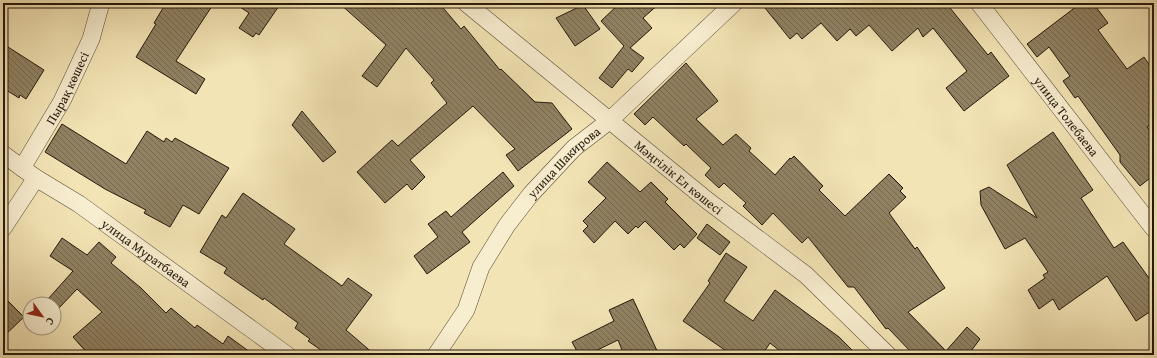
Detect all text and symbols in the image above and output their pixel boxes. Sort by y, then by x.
street label: Пырақ көшесі [41,48,93,128]
street label: улица Толебаева [1029,71,1104,161]
street label: улица Шакирова [522,121,605,203]
street label: Мәңгілік Ел көшесі [631,135,727,219]
street label: улица Муратбаева [97,213,195,292]
north arrow [22,296,62,336]
text: С [42,314,59,328]

